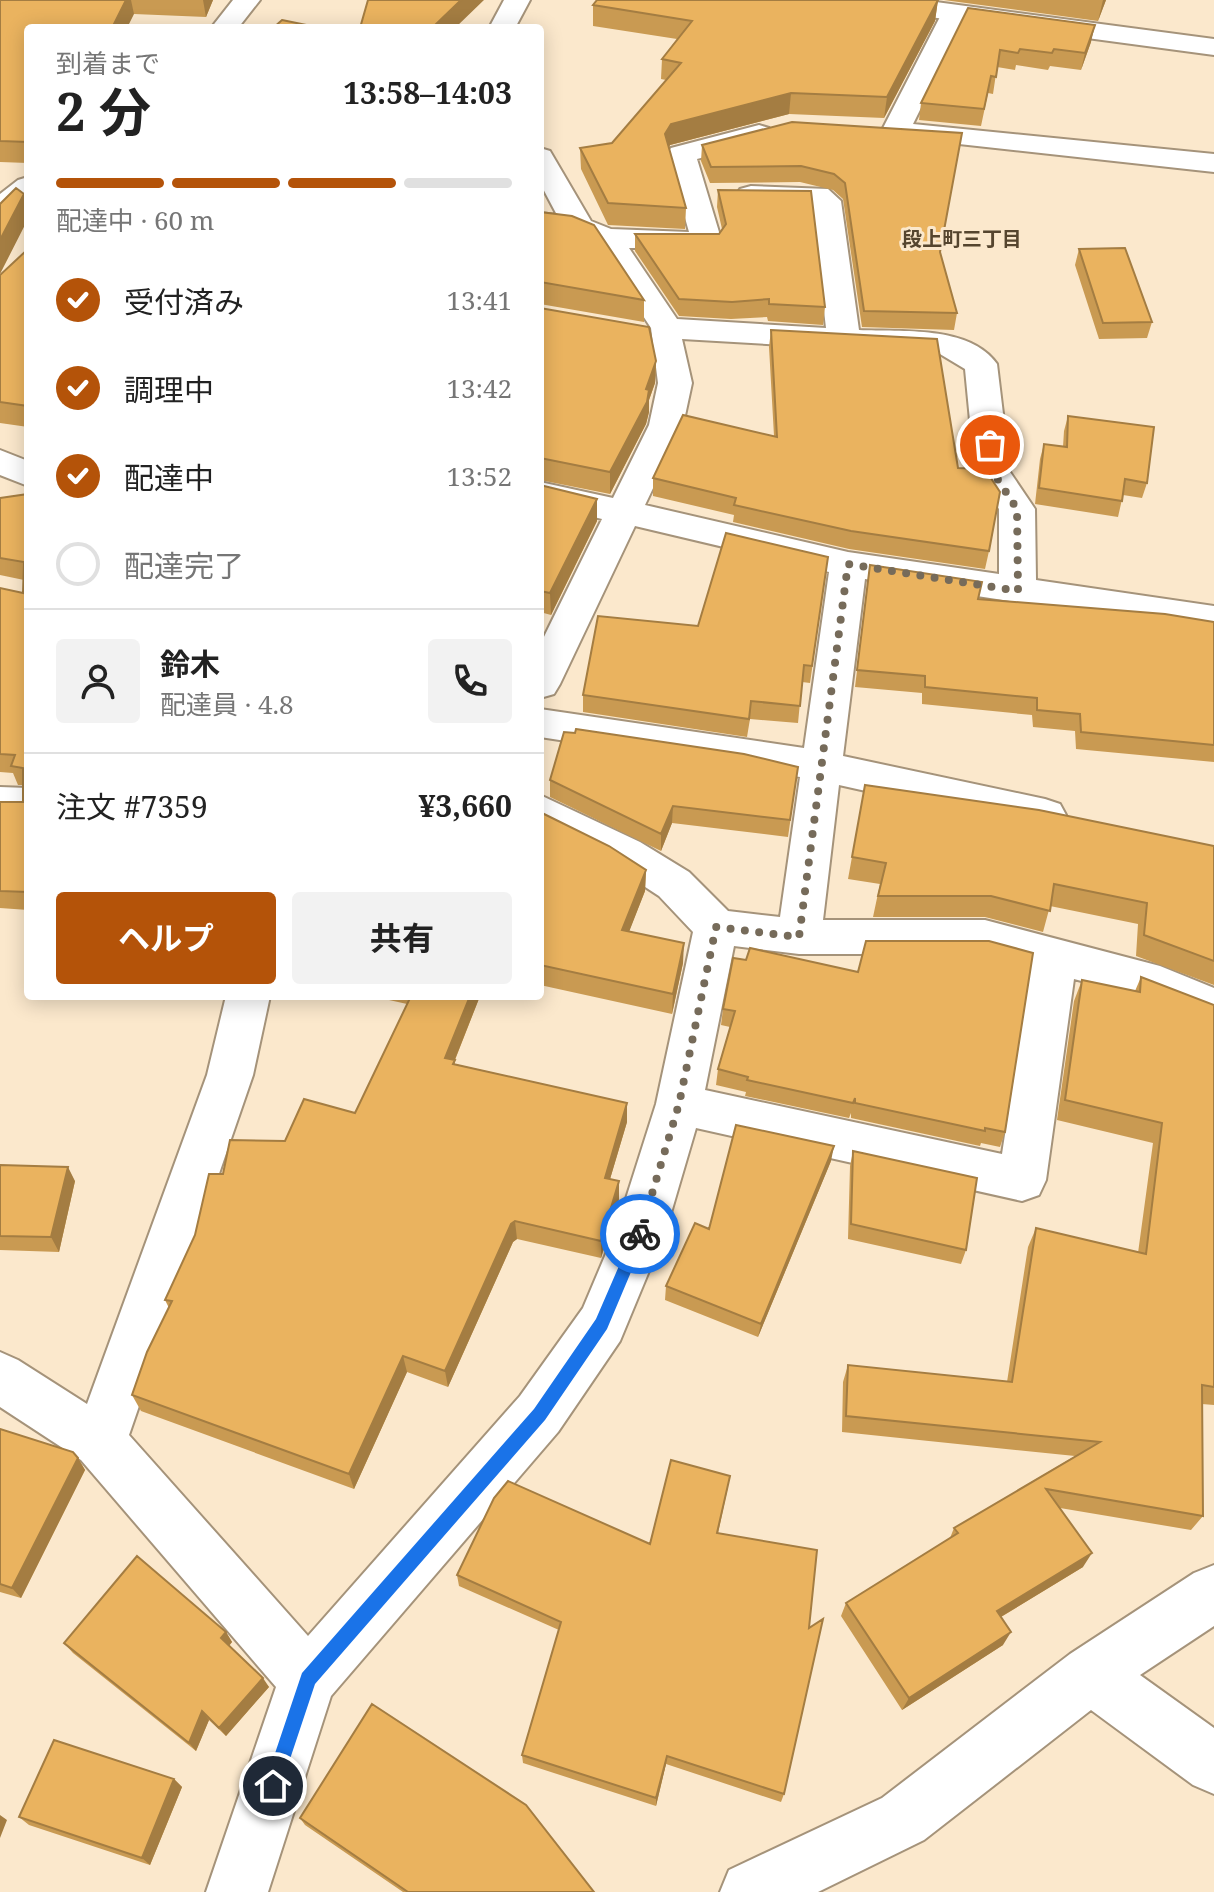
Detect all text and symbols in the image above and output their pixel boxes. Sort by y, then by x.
text: 到着まで [56,45,160,81]
text: 13:58–14:03 [343,72,512,113]
text: 2 分 [56,75,151,146]
text: 配達中 · 60 m [56,202,214,238]
district label: 段上町三丁目 [902,225,1022,252]
icon: check [56,278,100,322]
text: 受付済み [124,281,244,322]
text: 13:41 [446,282,512,318]
icon: check [56,366,100,410]
text: 調理中 [124,369,214,410]
text: 13:42 [446,370,512,406]
pin [956,411,1024,479]
icon: bag [968,423,1012,467]
icon: check [56,454,100,498]
text: 配達中 [124,457,214,498]
text: 13:52 [446,458,512,494]
text: 配達完了 [124,545,244,586]
button: person [56,639,140,723]
button: phone [428,639,512,723]
text: 鈴木 [160,643,220,684]
text: 配達員 · 4.8 [160,686,294,722]
text: ¥3,660 [418,785,512,826]
text: 注文 #7359 [56,786,208,827]
button: ヘルプ [56,892,276,984]
button: 共有 [292,892,512,984]
courier [600,1194,680,1274]
icon: bike [618,1212,662,1256]
pin [239,1752,307,1820]
icon: home [251,1764,295,1808]

